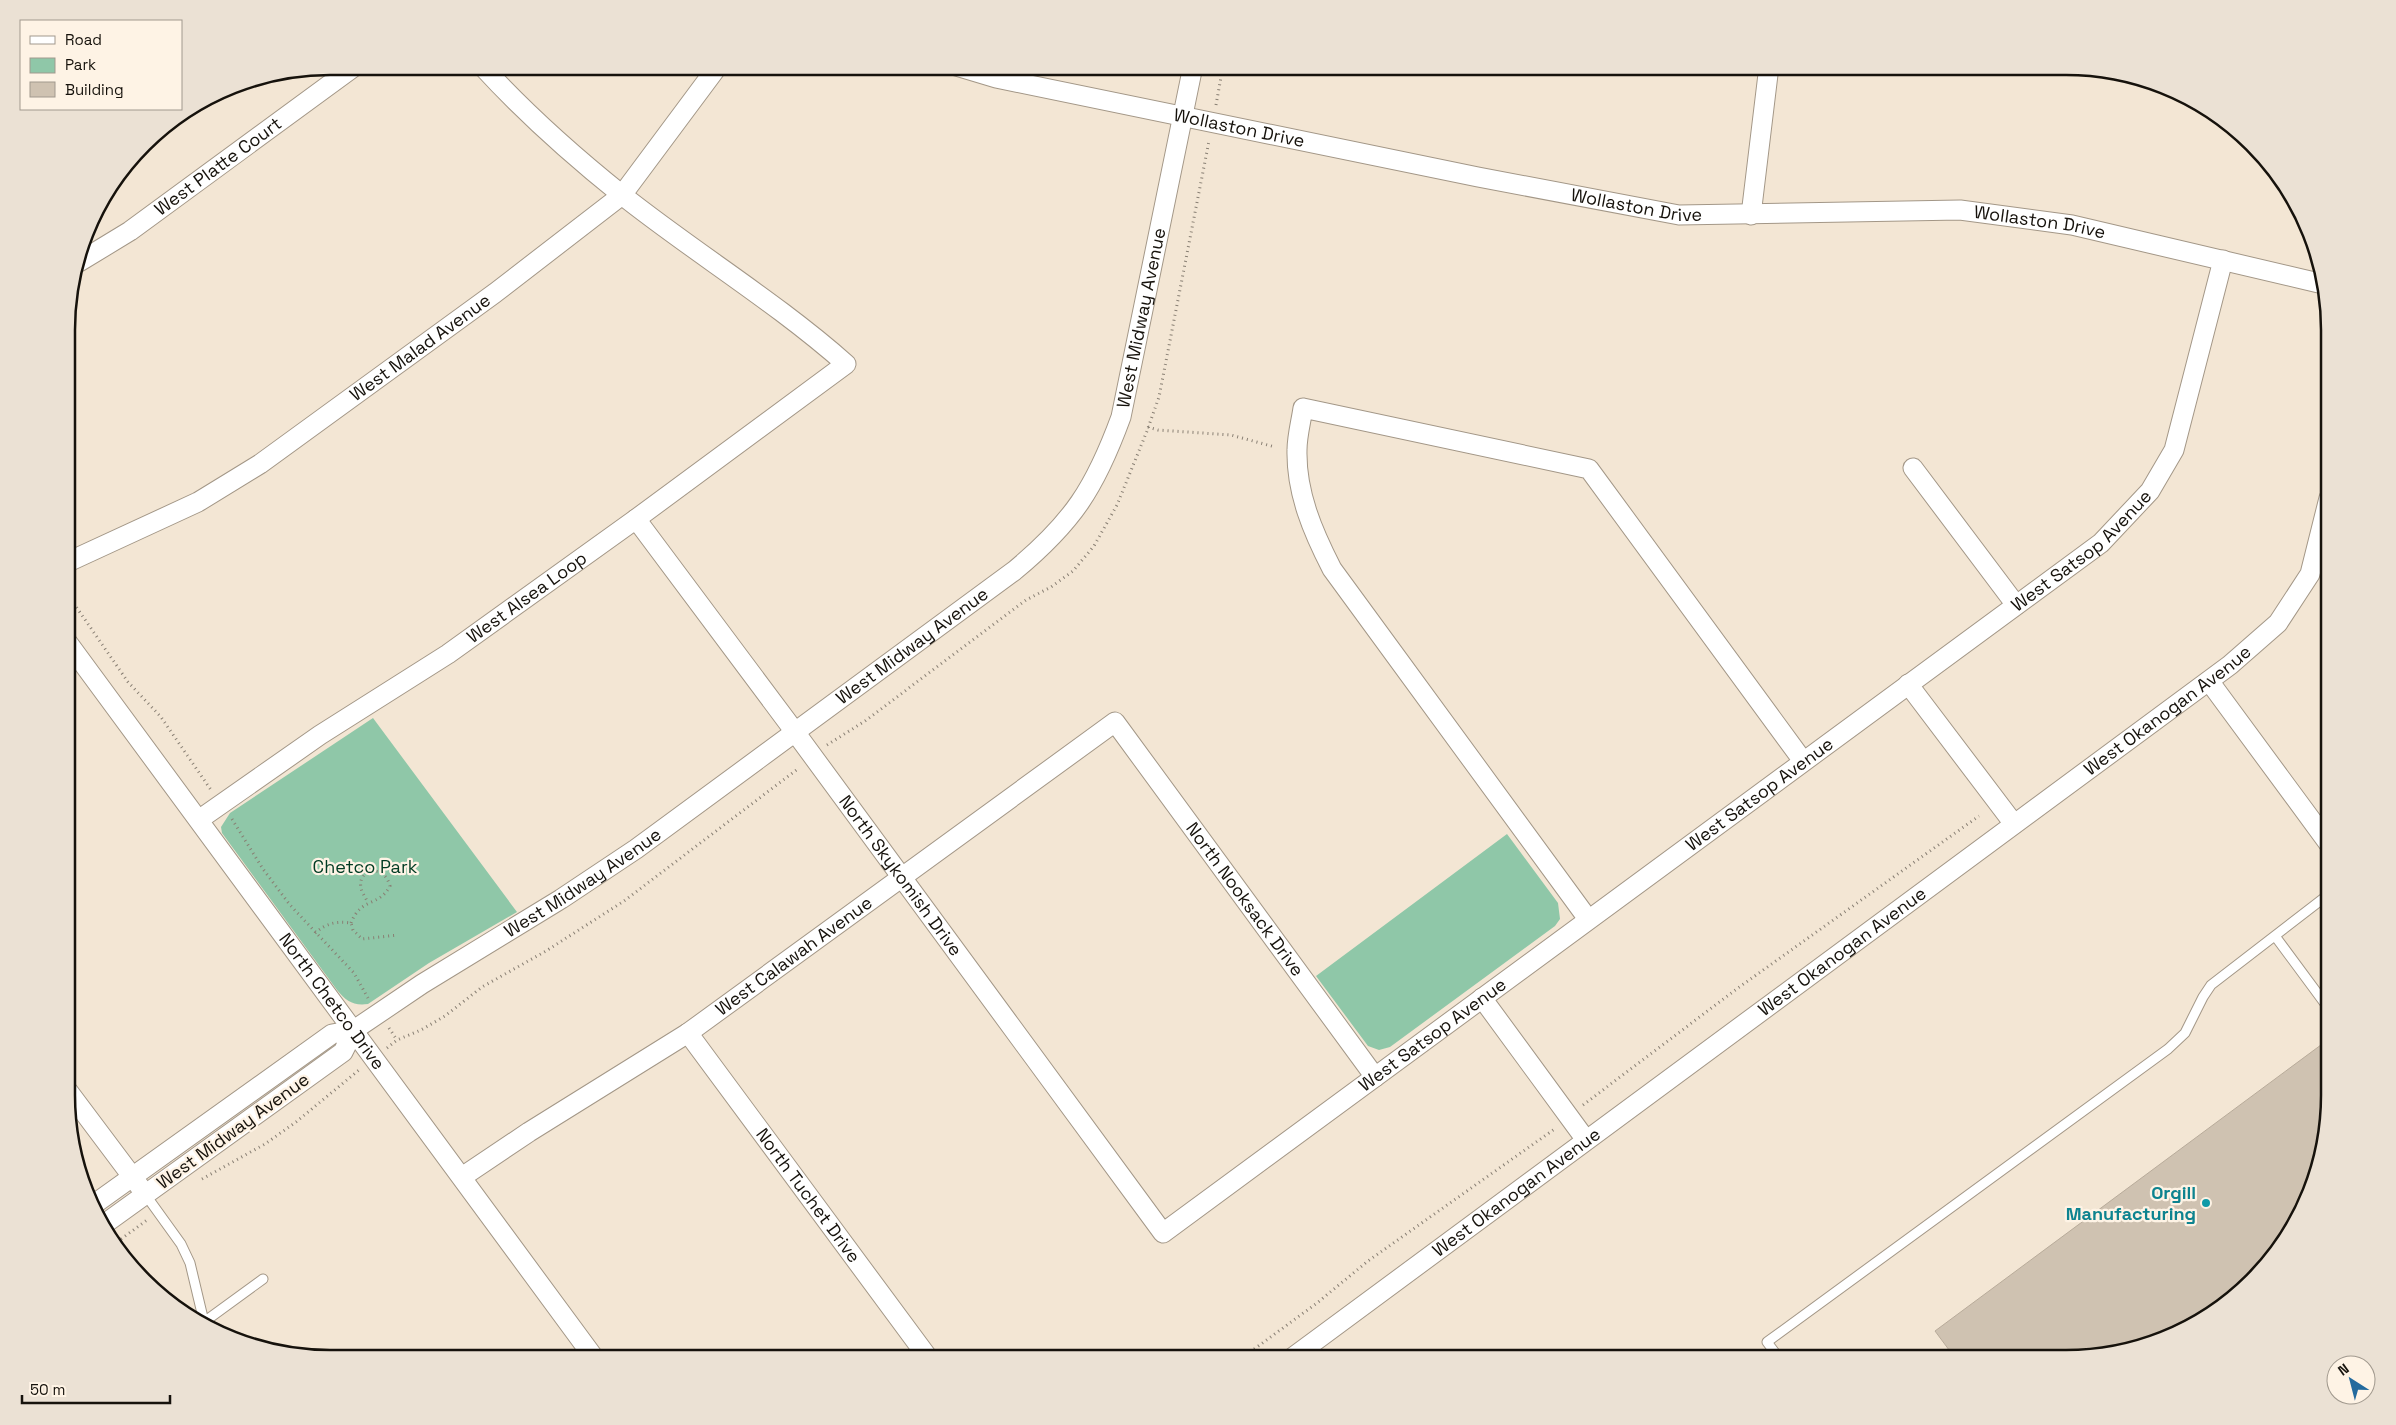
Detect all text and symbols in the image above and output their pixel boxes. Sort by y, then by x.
legend [20,20,182,110]
text: Road [65,30,102,49]
text: Park [65,55,96,74]
text: Building [65,80,124,99]
street label: Wollaston Drive [1172,103,1307,152]
street label: West Platte Court [150,112,286,220]
street label: Wollaston Drive [1569,183,1702,226]
street label: Wollaston Drive [1972,200,2108,244]
street label: West Midway Avenue [1111,226,1171,410]
street label: West Malad Avenue [345,288,495,406]
street label: West Satsop Avenue [2006,485,2156,616]
street label: West Alsea Loop [462,546,591,648]
street label: West Midway Avenue [831,582,993,709]
street label: West Okanogan Avenue [2079,640,2256,780]
street label: West Satsop Avenue [1681,732,1838,856]
street label: North Skykomish Drive [834,790,968,960]
street label: North Nooksack Drive [1181,817,1309,981]
street label: West Midway Avenue [500,822,666,942]
park label: Chetco Park [313,855,418,878]
street label: West Okanogan Avenue [1753,881,1930,1021]
street label: West Calawah Avenue [711,891,877,1020]
street label: North Chetco Drive [274,928,390,1074]
street label: West Satsop Avenue [1354,972,1511,1096]
street label: West Midway Avenue [152,1067,314,1194]
street label: West Okanogan Avenue [1427,1122,1605,1261]
street label: North Tuchet Drive [751,1123,866,1267]
place label: Orgill Manufacturing [2066,1181,2196,1225]
marker: Orgill Manufacturing [2200,1197,2212,1209]
north arrow [2326,1355,2376,1405]
text: N [2334,1359,2352,1380]
scale bar [22,1372,170,1404]
text: 50 m [30,1380,65,1399]

